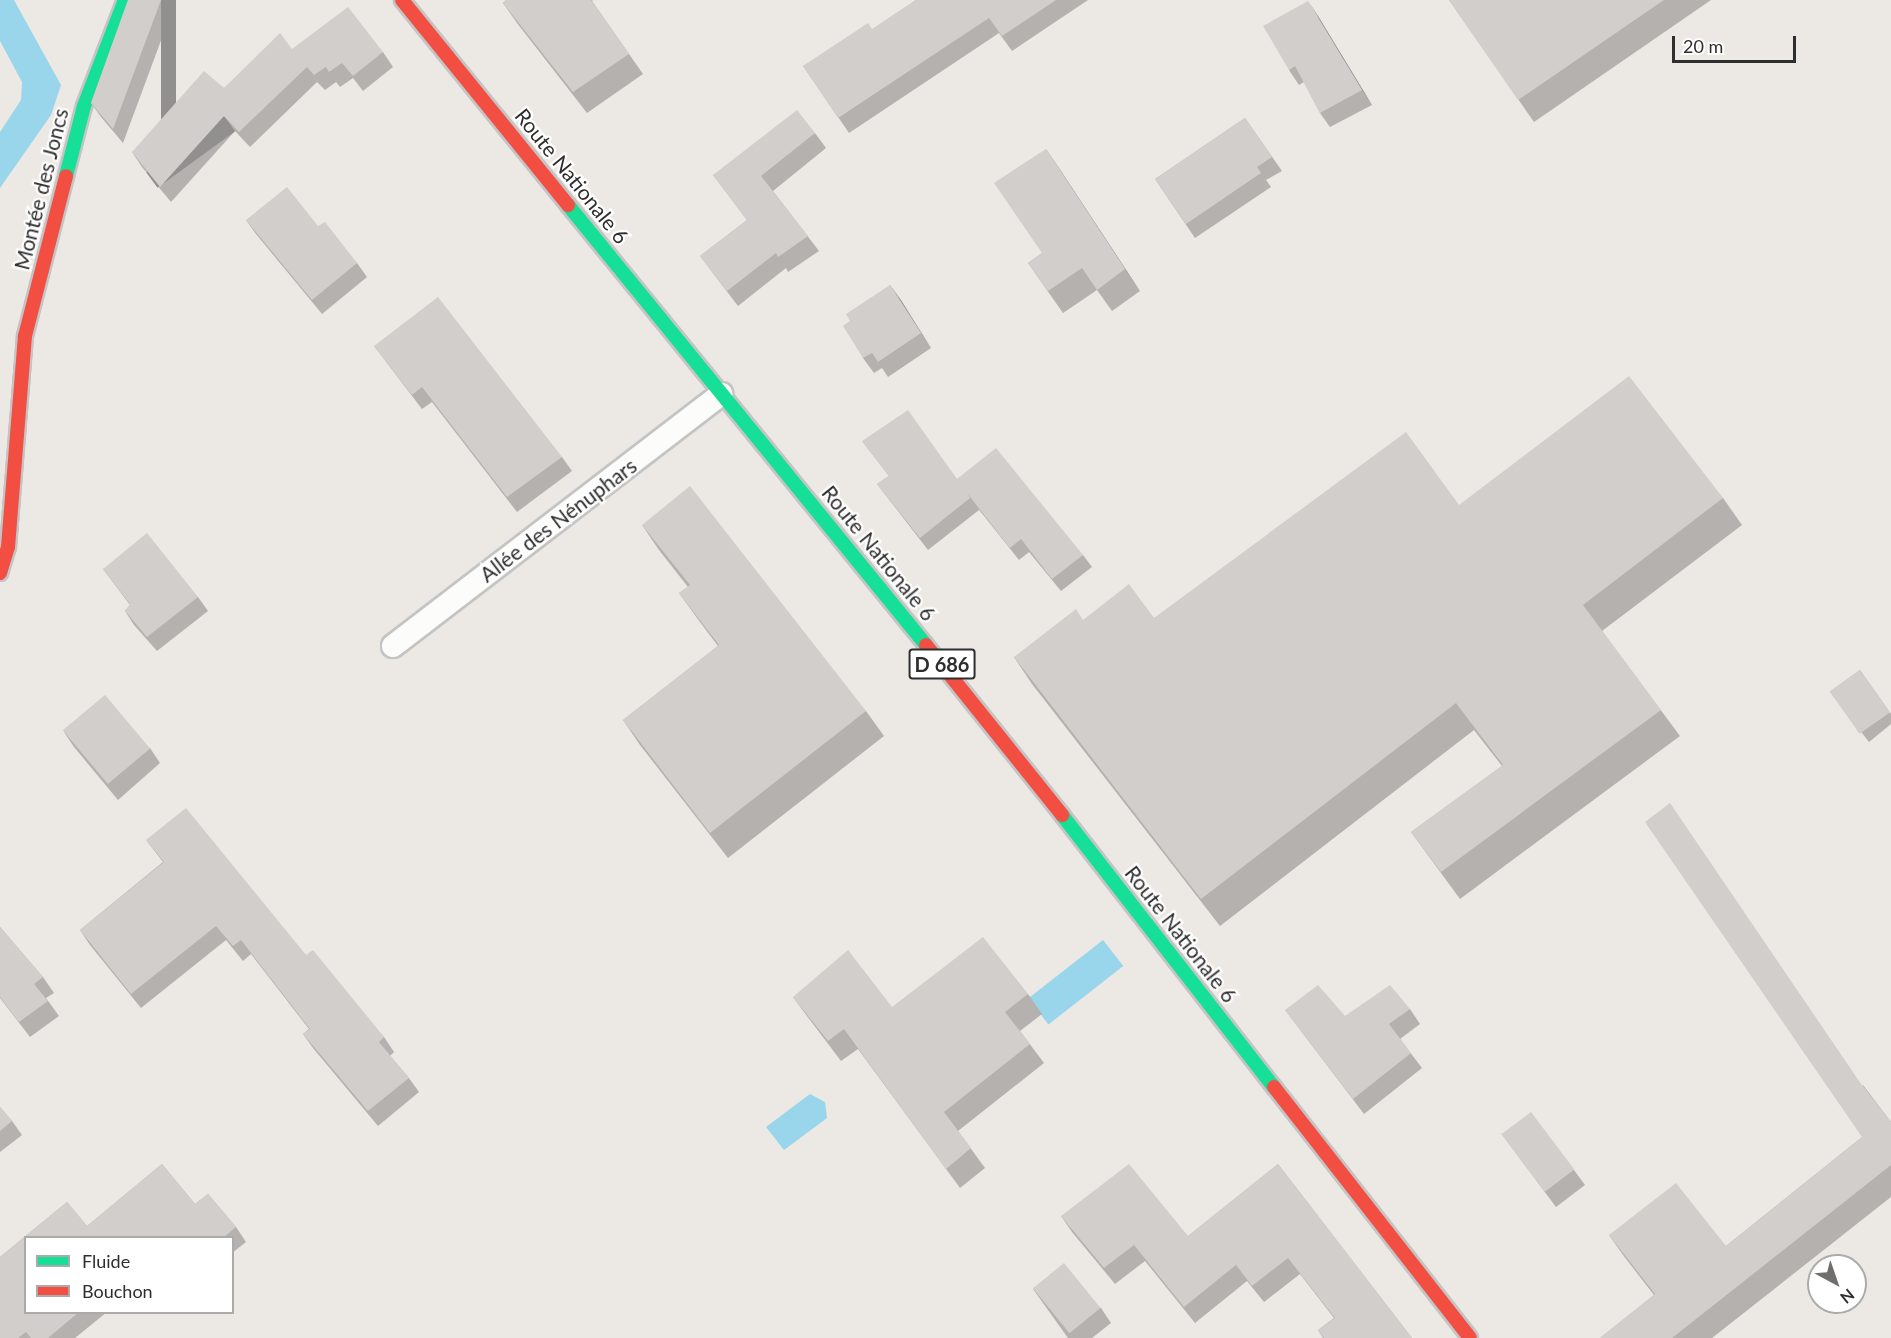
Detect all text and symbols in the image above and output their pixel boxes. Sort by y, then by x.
scale bar [1675,24,1800,62]
text: 20 m [1683,35,1723,57]
street label: Route Nationale 6 [510,103,634,249]
street label: Montée des Joncs [9,105,73,273]
street label: Allée des Nénuphars [475,453,641,587]
street label: Route Nationale 6 [817,480,941,626]
road number: D 686 [908,647,976,681]
street label: Route Nationale 6 [1120,861,1242,1007]
legend [24,1236,234,1314]
text: Fluide [82,1250,130,1272]
north arrow [1807,1254,1867,1314]
text: Bouchon [82,1280,153,1302]
text: N [1837,1285,1858,1308]

